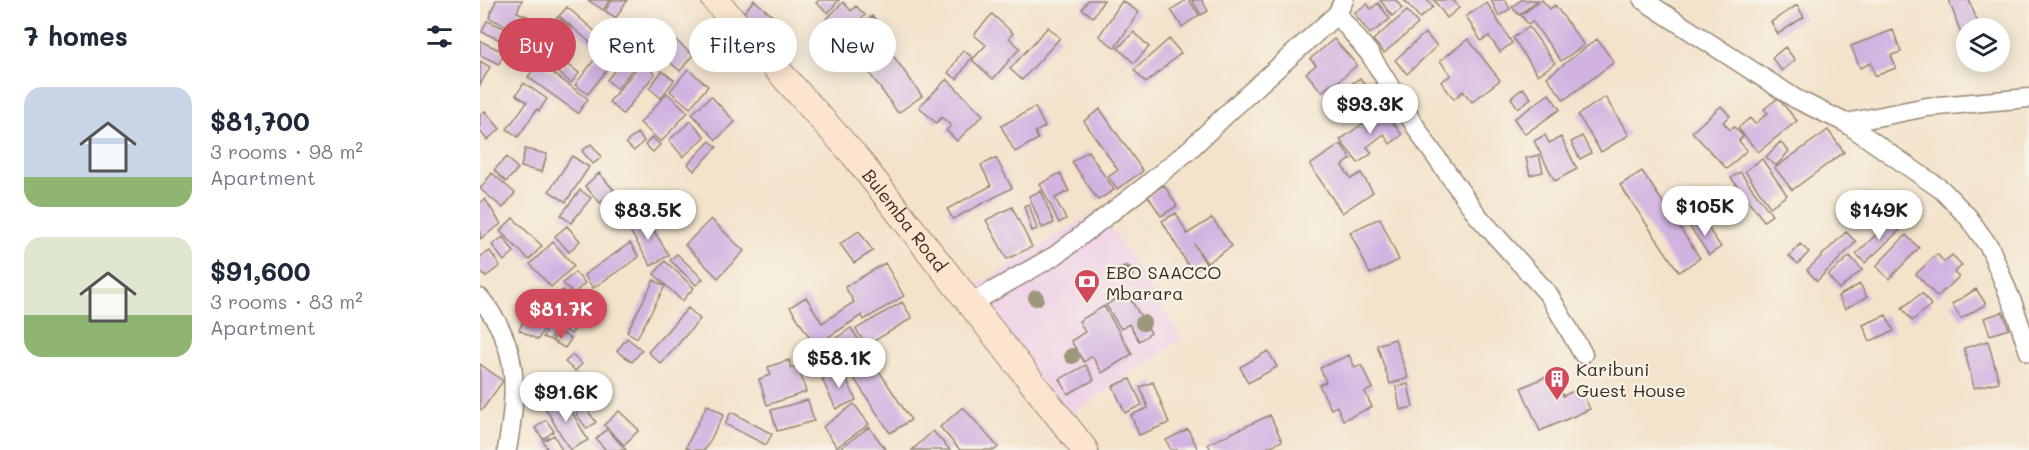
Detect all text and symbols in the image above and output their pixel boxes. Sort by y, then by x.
chip: Buy [498,18,576,72]
chip: Rent [588,18,677,72]
chip: Filters [689,18,797,72]
chip: New [809,18,896,72]
map controls [1956,18,2010,72]
button: layers [1956,18,2010,72]
text: 7 homes [24,19,128,53]
icon: filters [423,20,456,53]
pin: $93.3K [1321,84,1419,135]
text: $93.3K [1336,90,1404,116]
text: $81,700 [210,104,310,138]
icon: home [72,111,144,183]
text: 3 rooms · 98 m² [210,138,363,164]
text: Apartment [210,164,316,190]
street label: Bulemba Road [857,164,953,277]
pin: $105K [1663,186,1747,237]
pin: $83.5K [599,190,697,241]
pin: $149K [1837,190,1921,241]
text: $105K [1676,192,1734,218]
text: $83.5K [614,196,682,222]
text: $149K [1849,196,1909,222]
text: $91,600 [210,254,310,288]
place label: EBO SAACCO Mbarara [1106,260,1221,305]
icon: home [72,261,144,333]
bank icon: EBO SAACCO Mbarara [1072,267,1102,305]
text: 3 rooms · 83 m² [210,288,363,314]
pin: $81.7K [512,289,610,340]
text: $81.7K [529,295,593,321]
text: Apartment [210,314,316,340]
pin: $58.1K [790,338,888,389]
text: $58.1K [807,344,871,370]
place label: Karibuni Guest House [1576,357,1686,402]
building icon: Karibuni Guest House [1542,364,1572,402]
pin: $91.6K [517,372,615,423]
text: $91.6K [534,378,598,404]

